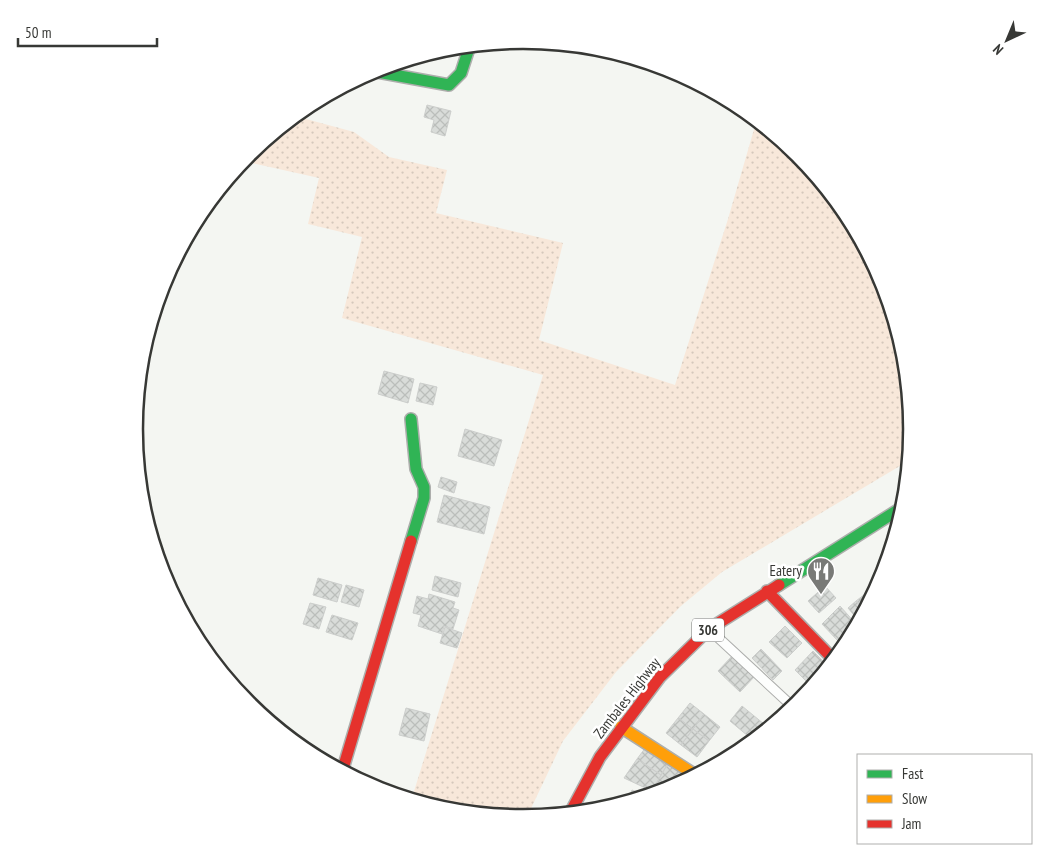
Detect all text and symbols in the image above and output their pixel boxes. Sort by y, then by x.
scale bar [18,15,156,47]
north arrow [982,15,1032,65]
text: 50 m [25,23,51,42]
text: N [989,40,1007,58]
restaurant icon: Eatery [806,556,836,595]
place label: Eatery [770,561,802,580]
road number: 306 [692,618,724,642]
street label: Zambales Highway [589,653,664,742]
legend [857,754,1032,844]
text: Fast [902,764,923,783]
text: Slow [902,789,927,808]
text: Jam [901,814,921,833]

